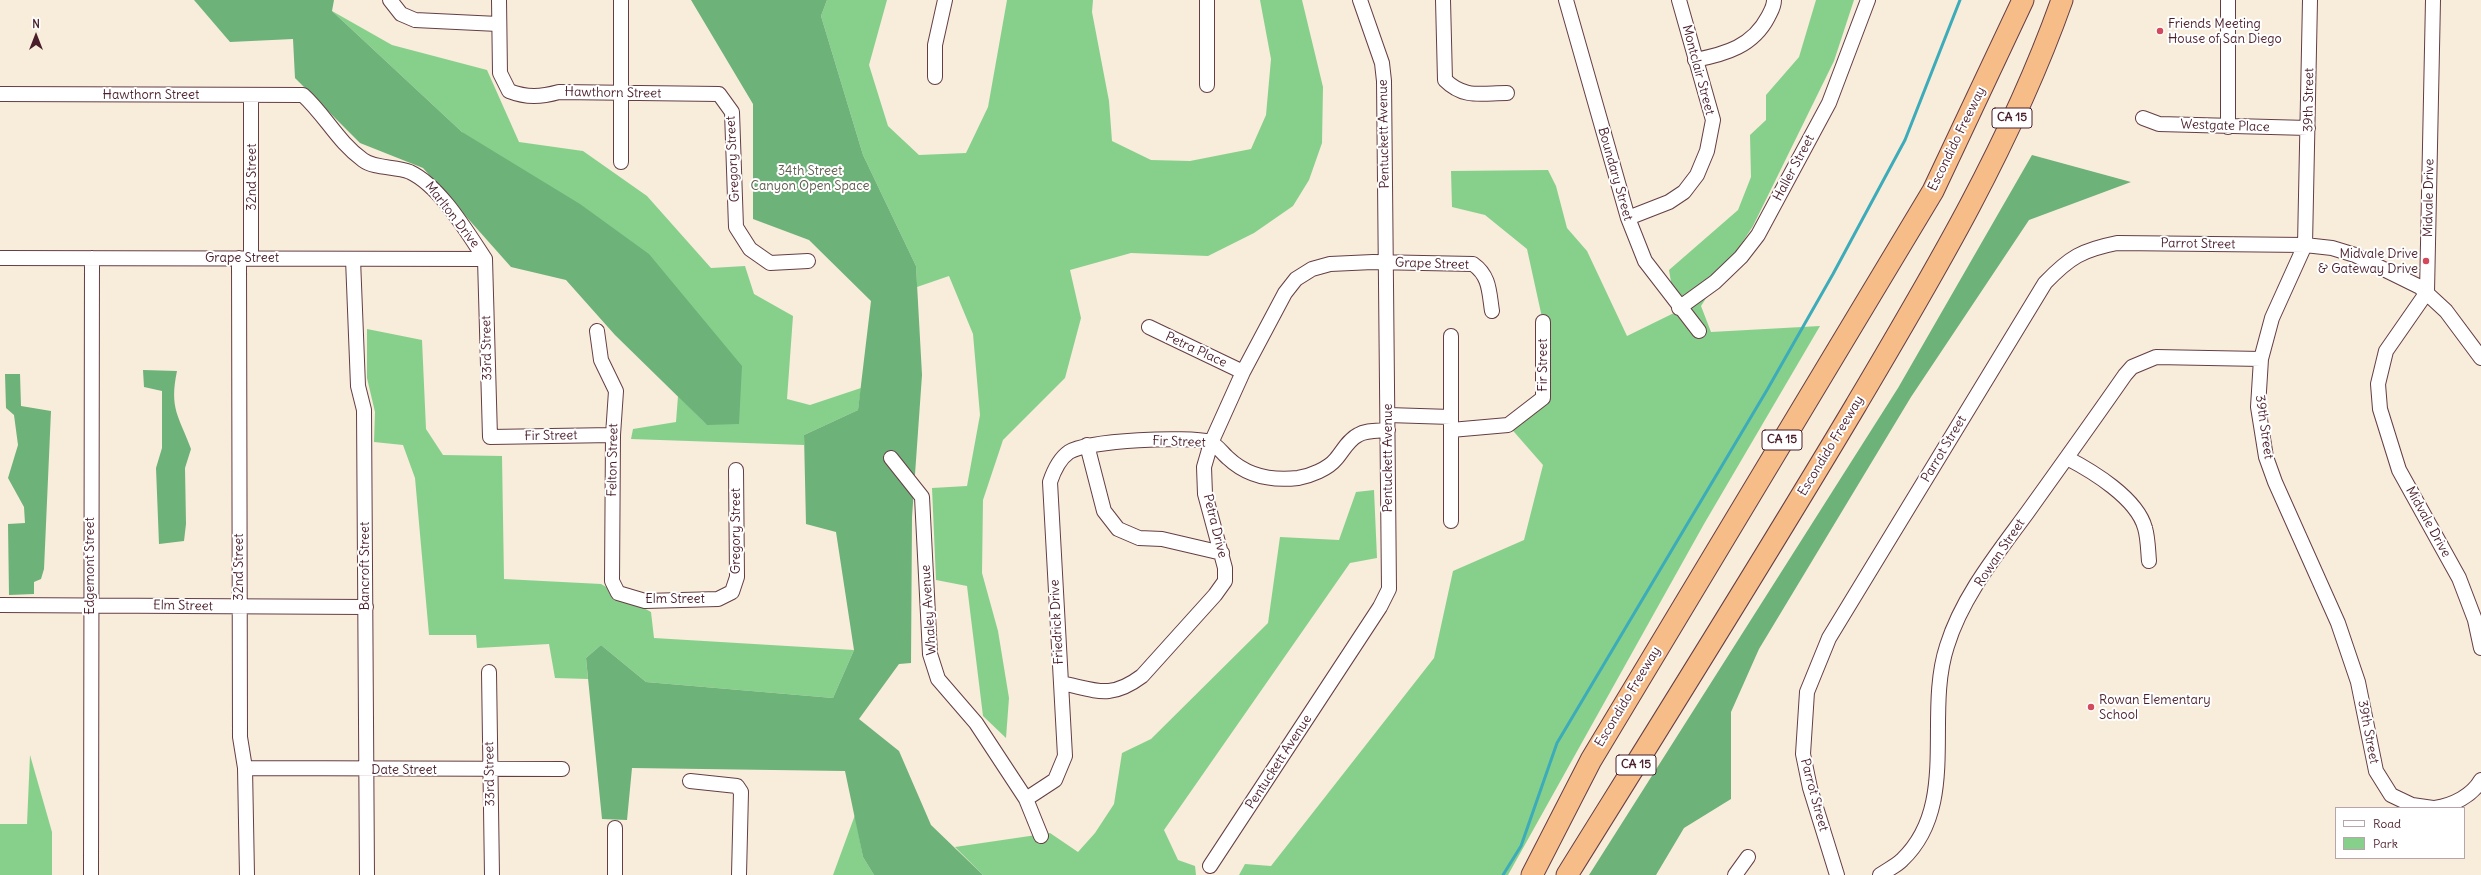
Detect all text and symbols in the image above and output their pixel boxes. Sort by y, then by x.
north arrow [16,16,56,56]
place label: Friends Meeting House of San Diego [2168,16,2282,47]
text: N [32,17,40,31]
street label: Montclair Street [1678,23,1718,117]
marker: Friends Meeting House of San Diego [2155,26,2165,36]
street label: 39th Street [2301,68,2317,132]
street label: Pentuckett Avenue [1375,79,1393,189]
street label: Hawthorn Street [564,84,662,102]
street label: Escondido Freeway [1925,84,1989,194]
street label: Hawthorn Street [103,87,199,103]
road number: CA 15 [1992,108,2032,128]
street label: Gregory Street [723,115,743,203]
street label: Westgate Place [2180,117,2270,135]
street label: Boundary Street [1594,125,1636,223]
street label: Haller Street [1770,132,1818,204]
street label: 32nd Street [244,143,260,211]
street label: Midvale Drive [2421,159,2437,237]
park label: 34th Street Canyon Open Space [750,163,870,194]
street label: Marlton Drive [421,179,483,251]
street label: Parrot Street [2160,236,2236,252]
place label: Midvale Drive & Gateway Drive [2318,246,2418,277]
street label: Grape Street [205,250,279,266]
street label: Grape Street [1395,255,1469,273]
marker: Midvale Drive & Gateway Drive [2421,256,2431,266]
street label: 33rd Street [479,315,495,381]
street label: Petra Place [1163,329,1229,371]
street label: Fir Street [1535,338,1551,392]
street label: Escondido Freeway [1795,393,1867,499]
street label: 39th Street [2252,394,2276,460]
street label: Pentuckett Avenue [1380,403,1396,513]
street label: Parrot Street [1918,413,1970,485]
street label: Felton Street [605,423,621,497]
street label: Fir Street [524,428,578,444]
road number: CA 15 [1762,430,1802,450]
street label: Fir Street [1152,433,1206,451]
street label: Midvale Drive [2402,484,2454,560]
street label: Gregory Street [728,488,744,574]
street label: Petra Drive [1200,493,1230,559]
street label: Rowan Street [1972,516,2028,590]
street label: Edgemont Street [82,517,98,615]
street label: Bancroft Street [357,522,373,610]
street label: 32nd Street [231,533,247,601]
street label: Whaley Avenue [918,564,940,656]
street label: Friedrick Drive [1047,579,1067,665]
street label: Elm Street [645,591,705,607]
street label: Elm Street [153,598,213,614]
street label: Escondido Freeway [1592,644,1664,750]
place label: Rowan Elementary School [2099,692,2211,723]
street label: 39th Street [2354,699,2382,765]
marker: Rowan Elementary School [2086,702,2096,712]
street label: Pentuckett Avenue [1243,712,1315,812]
street label: 33rd Street [482,741,498,807]
road number: CA 15 [1616,755,1656,775]
street label: Parrot Street [1797,757,1831,833]
street label: Date Street [371,762,437,778]
legend [2335,807,2465,859]
text: Road [2373,816,2401,831]
text: Park [2373,836,2398,851]

